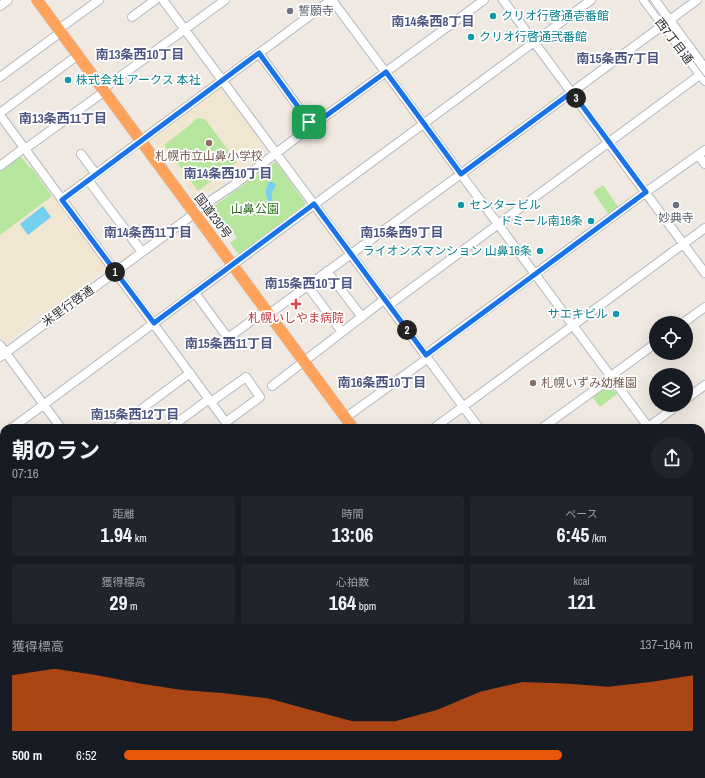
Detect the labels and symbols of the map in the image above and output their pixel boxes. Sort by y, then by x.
place label: 誓願寺 [298,3,334,19]
marker: 誓願寺 [285,6,295,16]
place label: クリオ行啓通壱番館 [501,8,609,24]
marker: クリオ行啓通壱番館 [488,11,498,21]
district label: 南14条西8丁目 [392,13,474,30]
street label: 西7丁目通 [652,15,696,67]
place label: クリオ行啓通弐番館 [479,29,587,45]
marker: クリオ行啓通弐番館 [466,32,476,42]
district label: 南13条西10丁目 [96,46,184,63]
district label: 南15条西7丁目 [577,50,659,67]
place label: 株式会社 アークス 本社 [76,72,200,88]
marker: 株式会社 アークス 本社 [63,75,73,85]
pin: 3 [566,88,586,108]
pin [292,105,326,139]
district label: 南13条西11丁目 [19,110,107,127]
marker: 札幌市立山鼻小学校 [204,138,214,148]
place label: 札幌市立山鼻小学校 [155,148,263,164]
district label: 南14条西10丁目 [184,165,272,182]
street label: 国道230号 [191,190,235,242]
place label: センタービル [469,197,541,213]
marker: センタービル [456,200,466,210]
marker: 妙典寺 [671,200,681,210]
park label: 山鼻公園 [231,201,279,217]
place label: 妙典寺 [658,210,694,226]
place label: ドミール南16条 [500,213,583,229]
marker: ドミール南16条 [586,216,596,226]
district label: 南14条西11丁目 [104,224,192,241]
district label: 南15条西9丁目 [361,224,443,241]
place label: ライオンズマンション 山鼻16条 [363,243,532,259]
marker: ライオンズマンション 山鼻16条 [535,246,545,256]
pin: 1 [105,262,125,282]
district label: 南15条西10丁目 [265,275,353,292]
street label: 米里行啓通 [39,282,97,330]
marker: 札幌いしやま病院 [290,298,302,310]
place label: サエキビル [548,306,608,322]
marker: サエキビル [611,309,621,319]
place label: 札幌いしやま病院 [248,310,344,326]
pin: 2 [397,320,417,340]
district label: 南15条西11丁目 [185,335,273,352]
district label: 南16条西10丁目 [338,374,426,391]
place label: 札幌いずみ幼稚園 [541,375,637,391]
marker: 札幌いずみ幼稚園 [528,378,538,388]
district label: 南15条西12丁目 [91,406,179,423]

